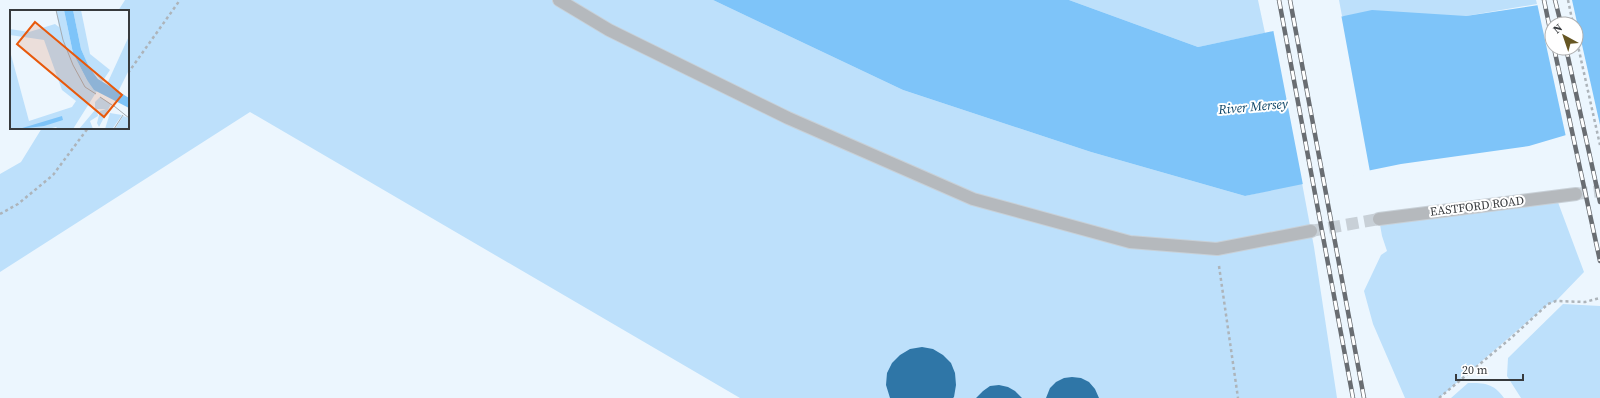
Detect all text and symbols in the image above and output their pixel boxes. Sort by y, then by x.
inset map [10,10,129,129]
north arrow [1544,16,1584,56]
text: N [1550,20,1566,37]
water label: River Mersey [1217,95,1289,118]
street label: EASTFORD ROAD [1429,192,1525,220]
scale bar [1456,356,1523,382]
text: 20 m [1462,362,1488,378]

